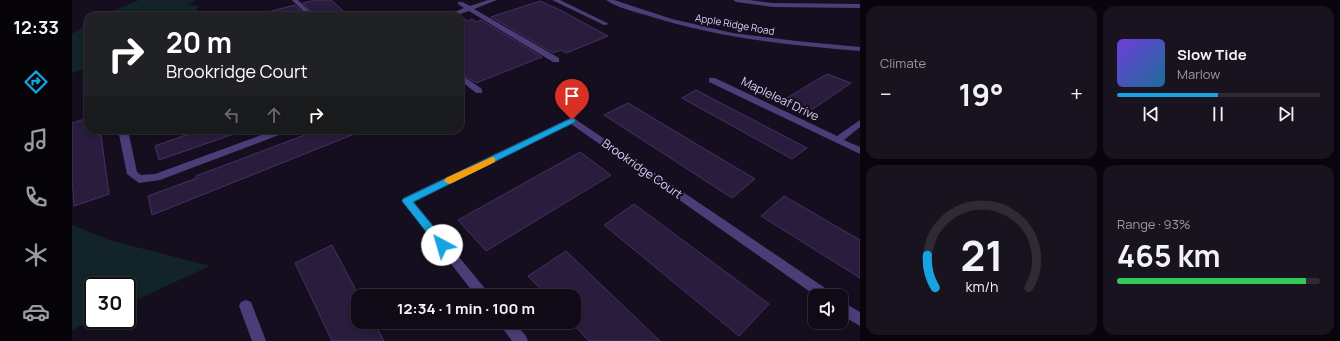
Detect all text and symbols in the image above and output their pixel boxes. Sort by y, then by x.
street label: Apple Ridge Road [694,10,776,38]
text: 12:33 [13,15,59,39]
text: 20 m [166,23,232,61]
icon: right [100,28,152,80]
text: Slow Tide [1177,44,1247,65]
text: Climate [880,54,926,72]
text: Brookridge Court [166,59,308,83]
text: Marlow [1177,65,1220,83]
icon: directions [22,68,50,96]
street label: Mapleleaf Drive [738,72,822,125]
text: 19° [958,74,1004,115]
pin [555,79,589,120]
text: − [880,79,892,109]
text: + [1070,79,1083,109]
icon: arrive [561,85,583,107]
icon: previous [1140,103,1162,125]
icon: pause [1207,103,1229,125]
icon: next [1275,103,1297,125]
icon: left [221,104,243,126]
icon: ahead [263,104,285,126]
icon: right [305,104,327,126]
icon: music [22,126,50,154]
street label: Brookridge Court [599,135,686,203]
icon: phone [22,183,50,211]
text: Range · 93% [1117,215,1191,233]
position arrow [421,224,463,266]
text: 21 [960,227,1003,283]
text: 465 km [1117,235,1221,276]
icon: climate [22,241,50,269]
text: km/h [965,276,998,295]
speed limit sign: 30 [84,277,136,329]
map controls [808,289,848,329]
button: sound [808,289,848,329]
icon: car [22,298,50,326]
text: 12:34 · 1 min · 100 m [397,298,535,319]

